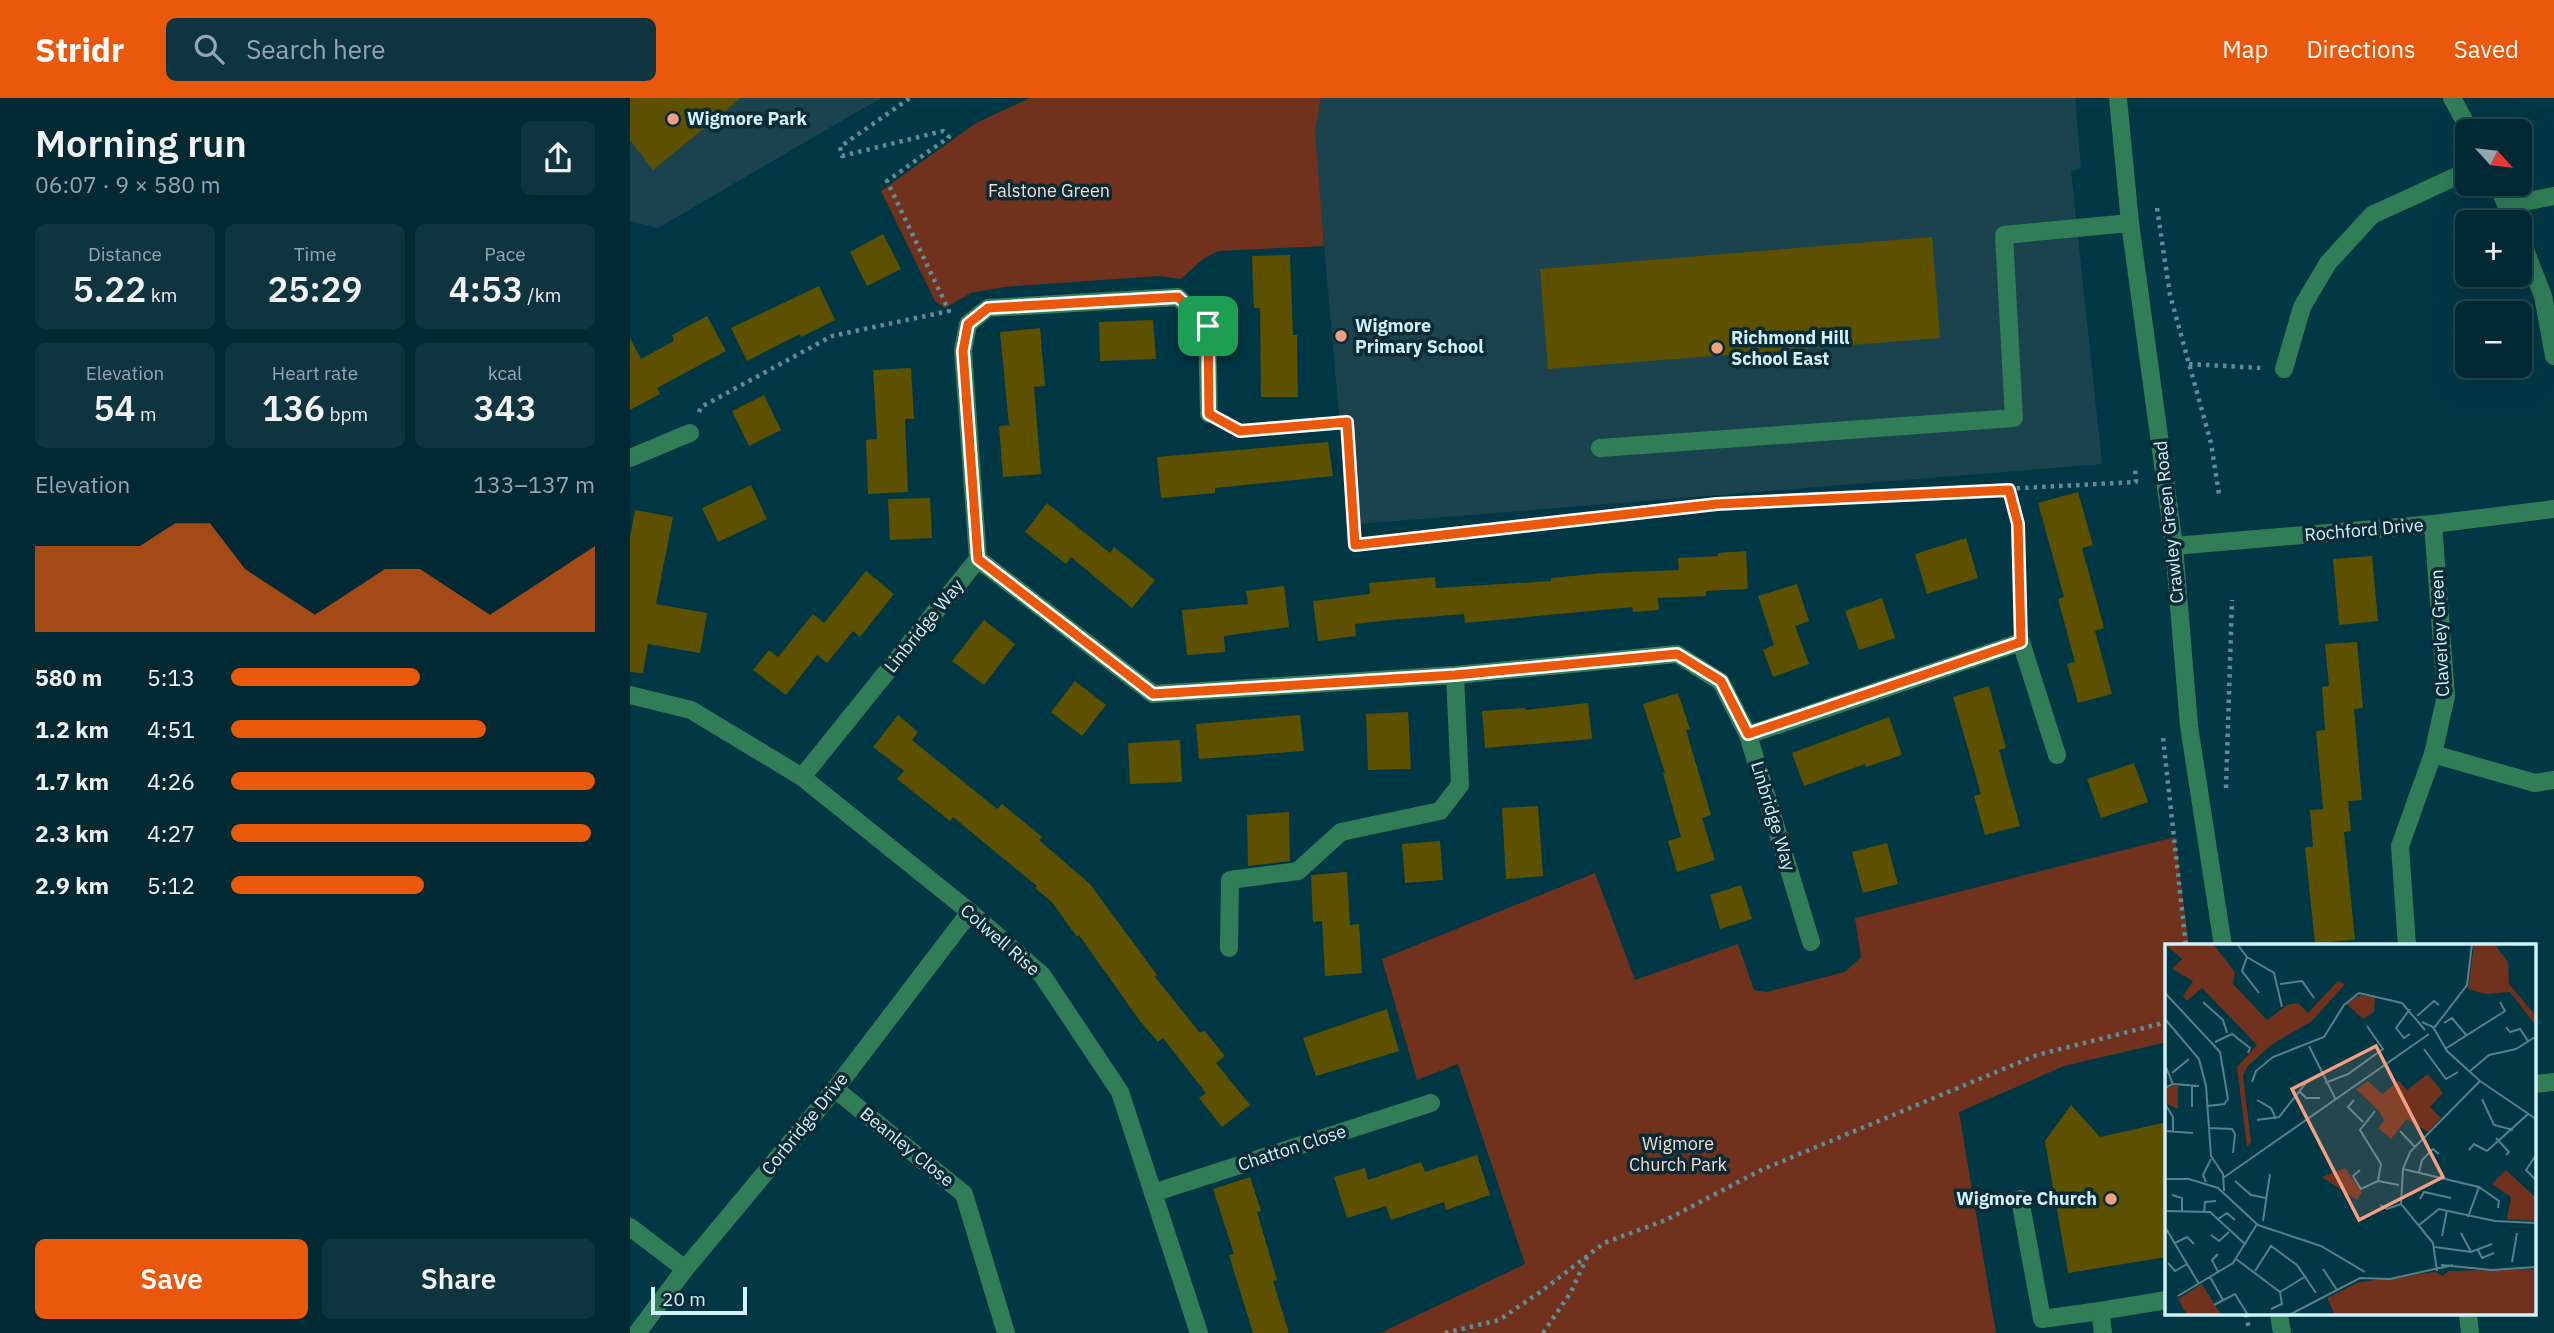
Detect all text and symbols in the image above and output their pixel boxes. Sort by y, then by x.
search box [166,18,656,81]
text: Stridr [35,28,124,71]
icon: search [190,30,228,68]
text: Search here [246,32,386,66]
text: Map [2222,33,2268,65]
text: Directions [2306,33,2416,65]
text: Saved [2454,33,2519,65]
place label: Wigmore Park [687,107,807,130]
marker: Wigmore Park [665,111,681,127]
text: Morning run [35,118,247,167]
north arrow [2455,119,2532,196]
map controls [2455,119,2532,378]
button: share [521,121,595,195]
text: 06:07 · 9 × 580 m [35,169,221,199]
park label: Falstone Green [988,179,1110,202]
button: + [2455,210,2532,287]
text: Distance [88,242,162,266]
text: Time [294,242,336,266]
text: Pace [484,242,526,266]
text: 5.22 [73,266,146,312]
text: 25:29 [267,266,363,312]
text: 4:53 [449,266,523,312]
text: km [146,283,177,307]
text: /km [523,283,561,307]
pin [1178,296,1238,356]
button: − [2455,301,2532,378]
icon: arrive [1189,307,1227,345]
place label: Wigmore Primary School [1355,314,1484,358]
place label: Richmond Hill School East [1731,326,1850,370]
marker: Wigmore Primary School [1333,328,1349,344]
marker: Richmond Hill School East [1709,340,1725,356]
text: Elevation [86,361,164,385]
text: Heart rate [272,361,358,385]
text: kcal [488,361,522,385]
text: 54 [93,385,135,431]
text: 136 [262,385,325,431]
text: 343 [473,385,537,431]
text: m [135,402,157,426]
text: bpm [325,402,368,426]
street label: Crawley Green Road [2149,439,2188,605]
text: Elevation [35,469,130,499]
text: 133–137 m [473,469,595,499]
street label: Rochford Drive [2303,513,2425,546]
street label: Claverley Green [2425,569,2454,697]
street label: Linbridge Way [879,574,968,677]
text: 580 m [35,662,102,692]
text: 5:13 [147,662,195,692]
text: 1.2 km [35,714,109,744]
text: 4:51 [147,714,195,744]
street label: Linbridge Way [1746,758,1801,874]
text: 1.7 km [35,766,109,796]
text: 4:26 [147,766,195,796]
text: 2.3 km [35,818,109,848]
text: 4:27 [147,818,195,848]
text: 2.9 km [35,870,109,900]
text: 5:12 [147,870,195,900]
street label: Colwell Rise [956,899,1045,981]
inset map [2165,944,2536,1316]
street label: Corbridge Drive [756,1068,853,1180]
street label: Beanley Close [856,1102,959,1192]
street label: Chatton Close [1235,1119,1349,1176]
park label: Wigmore Church Park [1629,1132,1728,1176]
place label: Wigmore Church [1956,1187,2097,1210]
marker: Wigmore Church [2103,1191,2119,1207]
button: Save [35,1239,308,1319]
button: Share [322,1239,595,1319]
scale bar [651,1284,747,1316]
text: 20 m [662,1287,706,1311]

